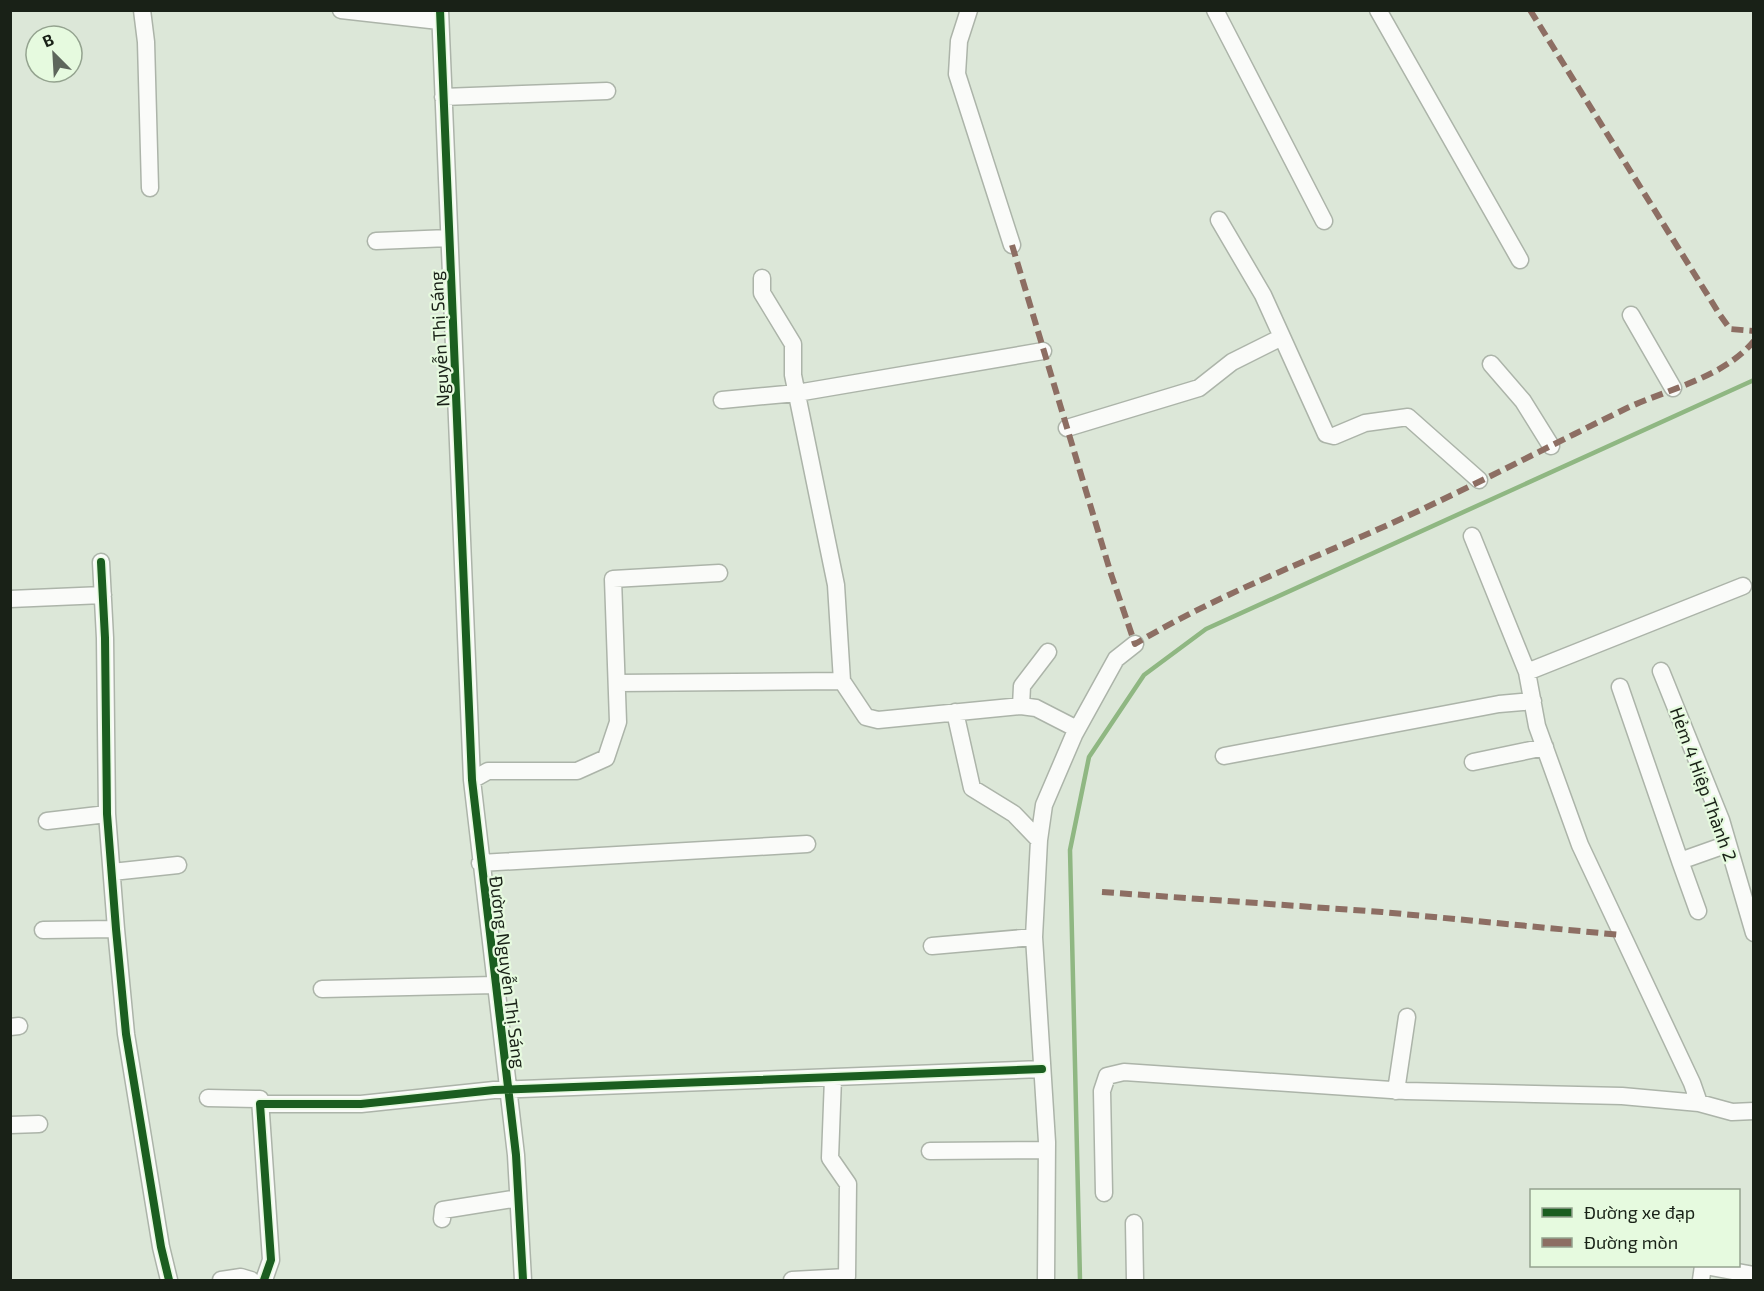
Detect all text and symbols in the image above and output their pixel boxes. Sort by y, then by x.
north arrow [24,24,84,84]
text: B [39,29,56,51]
street label: Nguyễn Thị Sáng [424,271,454,407]
street label: Hẻm 4 Hiệp Thành 2 [1666,704,1742,864]
street label: Đường Nguyễn Thị Sáng [485,875,531,1069]
legend [1530,1189,1740,1267]
text: Đường xe đạp [1584,1201,1695,1223]
text: Đường mòn [1584,1231,1678,1253]

